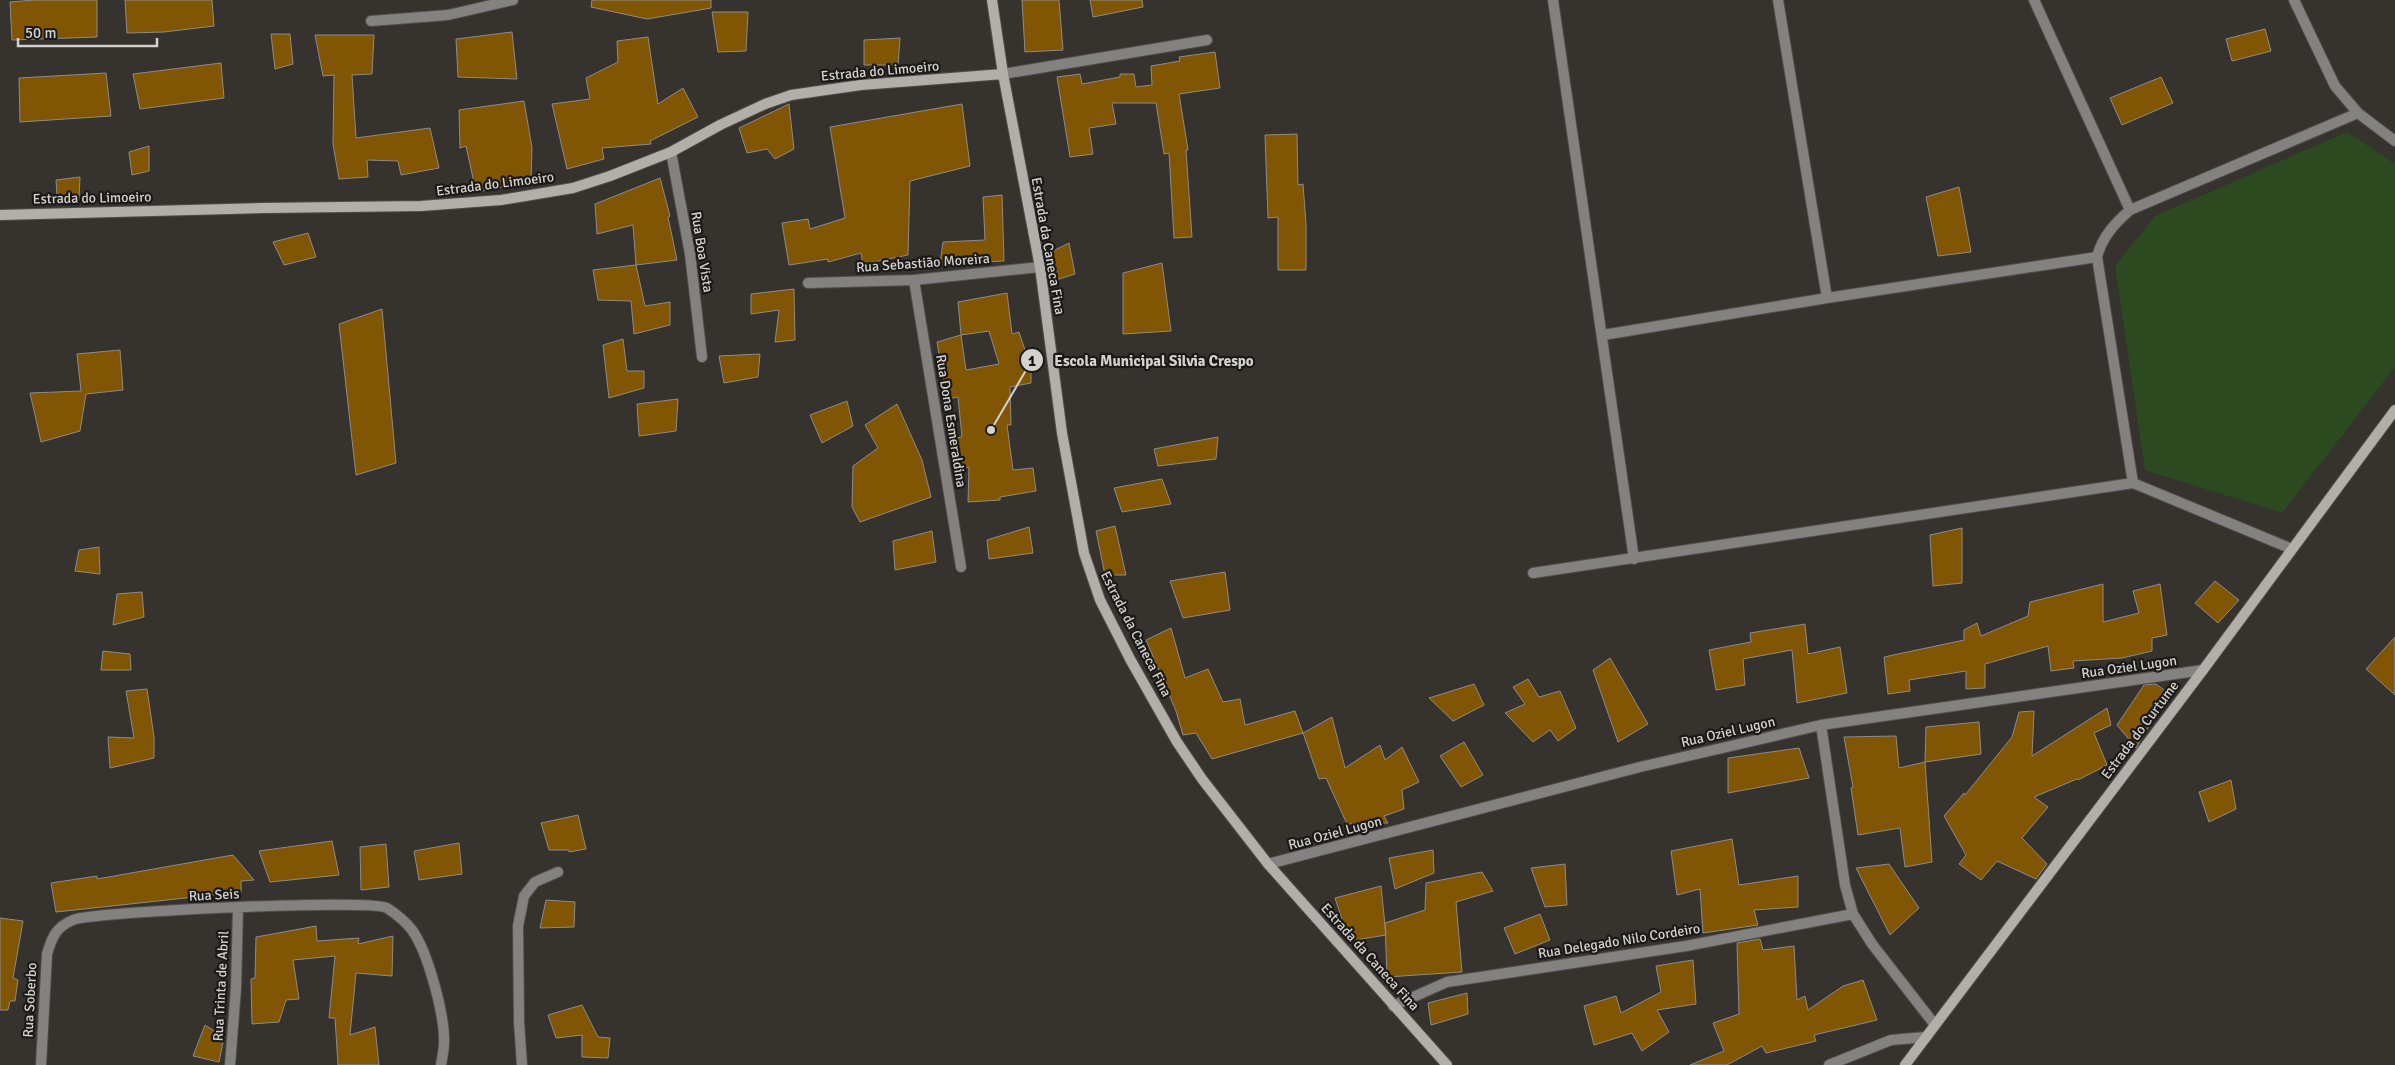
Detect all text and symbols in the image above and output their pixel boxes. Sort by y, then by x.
scale bar [18,15,156,47]
text: 50 m [25,24,56,42]
street label: Estrada do Limoeiro [820,57,940,85]
street label: Estrada do Limoeiro [435,168,555,200]
street label: Estrada da Caneca Fina [1028,176,1068,316]
street label: Estrada do Limoeiro [33,188,151,208]
street label: Rua Boa Vista [687,210,717,294]
street label: Rua Sebastião Moreira [856,250,990,276]
callout: Escola Municipal Silvia Crespo [1020,345,1264,375]
text: 1 [1028,352,1036,370]
text: Escola Municipal Silvia Crespo [1054,352,1254,370]
street label: Rua Dona Esmeraldina [932,353,970,489]
street label: Estrada da Caneca Fina [1097,568,1175,700]
street label: Rua Oziel Lugon [2080,652,2178,682]
street label: Estrada do Curtume [2098,678,2182,782]
street label: Rua Oziel Lugon [1679,713,1777,751]
street label: Rua Oziel Lugon [1286,812,1384,854]
street label: Rua Seis [188,885,240,905]
street label: Estrada da Caneca Fina [1317,900,1423,1014]
street label: Rua Delegado Nilo Cordeiro [1537,920,1701,962]
street label: Rua Trinta de Abril [210,930,232,1042]
street label: Rua Soberbo [20,962,40,1038]

